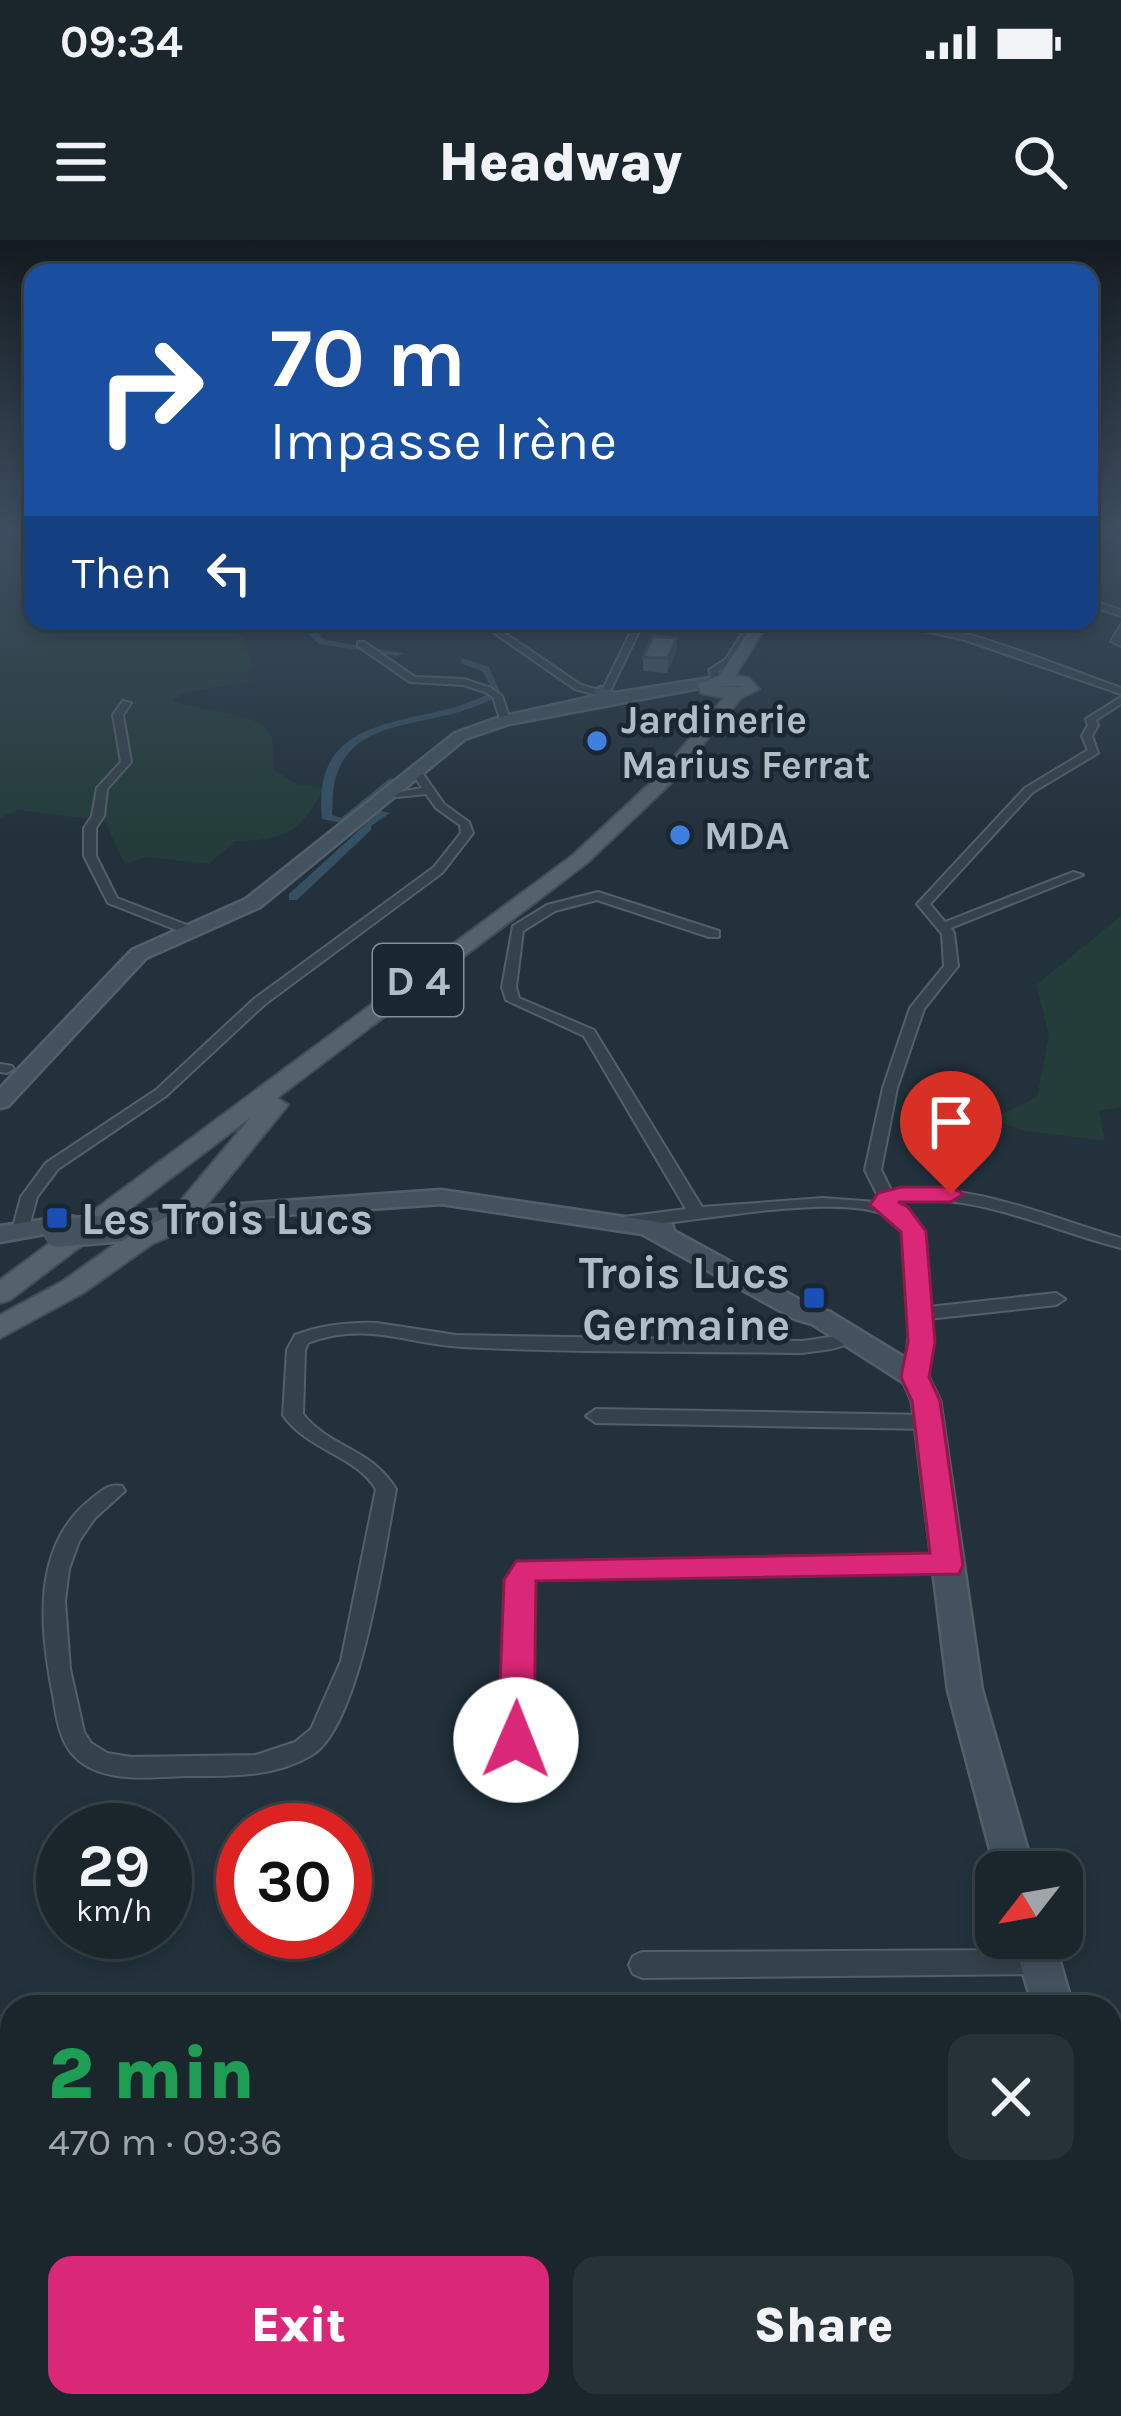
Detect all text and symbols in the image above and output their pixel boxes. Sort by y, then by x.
text: 09:34 [60,16,183,68]
icon: menu [48,129,114,195]
icon: search [1007,129,1073,195]
text: Headway [439,130,682,194]
text: 70 m [270,309,466,407]
icon: right [72,312,228,468]
text: Impasse Irène [270,409,617,473]
icon: left [196,540,262,606]
text: Then [72,547,172,599]
place label: Jardinerie Marius Ferrat [621,697,870,788]
marker: Jardinerie Marius Ferrat [584,728,610,754]
place label: MDA [704,813,789,859]
marker: MDA [667,822,693,848]
road number: D 4 [373,944,463,1016]
pin [900,1071,1002,1194]
icon: arrive [918,1089,984,1155]
place label: Les Trois Lucs [81,1193,373,1245]
marker: Les Trois Lucs [44,1205,70,1231]
place label: Trois Lucs Germaine [579,1247,790,1351]
marker: Trois Lucs Germaine [801,1285,827,1311]
position arrow [453,1677,579,1803]
speed limit sign: 30 [216,1803,372,1959]
text: 29 [78,1831,150,1901]
north arrow [975,1851,1083,1959]
map controls [975,1851,1083,1959]
text: km/h [76,1893,152,1929]
text: 2 min [48,2032,254,2116]
button: close [948,2034,1074,2160]
text: 470 m · 09:36 [48,2119,283,2165]
button: Exit [48,2256,549,2394]
button: Share [573,2256,1074,2394]

